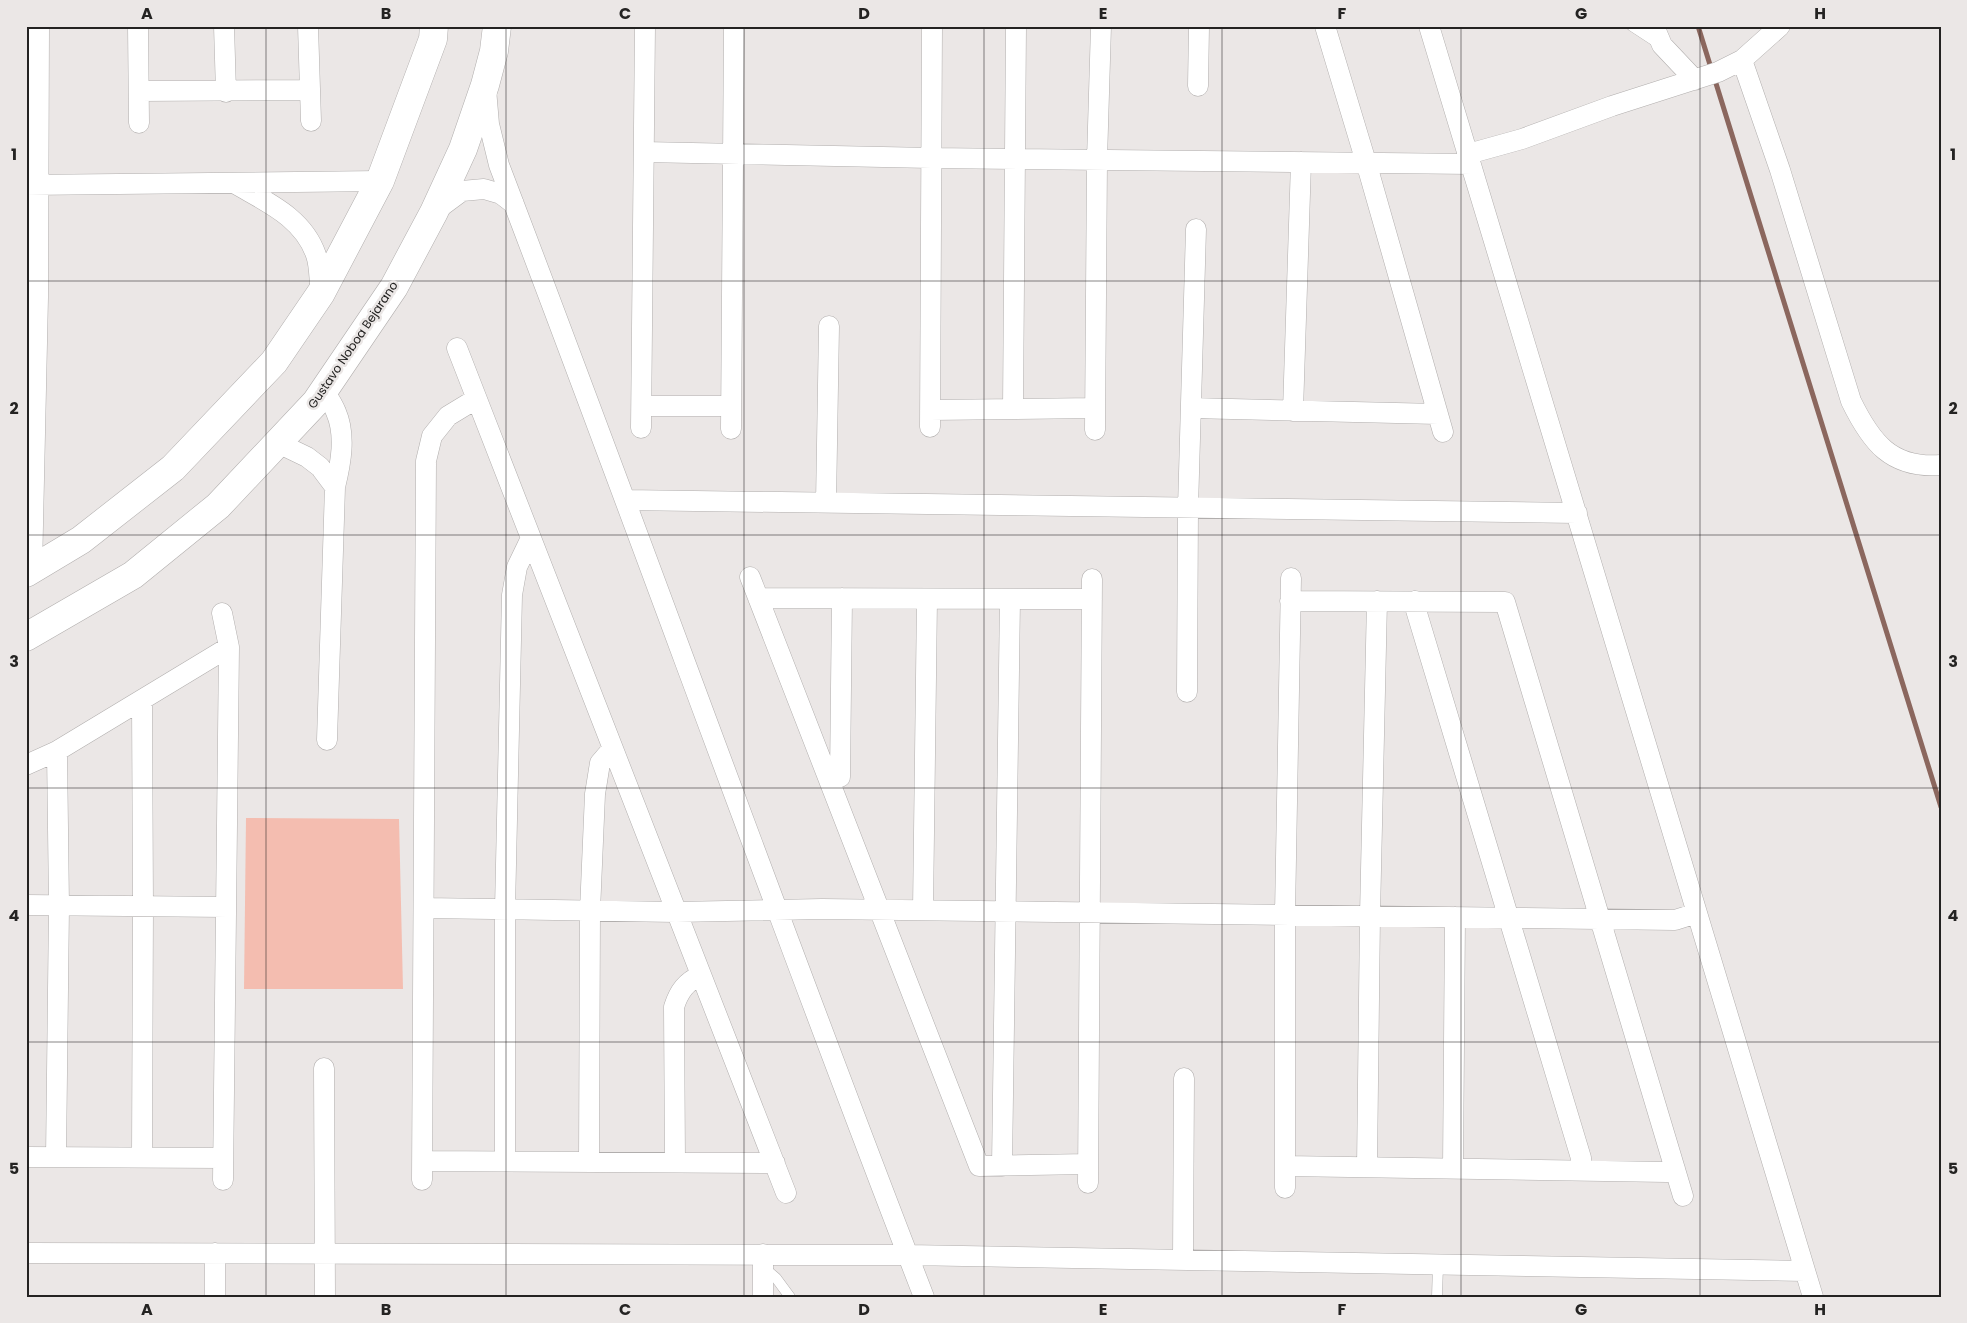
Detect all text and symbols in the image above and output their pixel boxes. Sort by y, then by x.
text: A [141,2,153,25]
text: B [381,2,391,25]
text: C [619,2,631,25]
text: D [858,2,870,25]
text: E [1099,2,1107,25]
text: F [1338,2,1347,25]
text: G [1575,2,1587,25]
text: H [1814,2,1826,25]
text: 1 [11,143,17,166]
text: 1 [1950,143,1956,166]
street label: Gustavo Noboa Bejarano [303,277,402,412]
text: 2 [9,397,19,420]
text: 2 [1948,397,1958,420]
text: 3 [9,650,19,673]
text: 3 [1948,650,1958,673]
text: 4 [9,904,20,927]
text: 4 [1948,904,1959,927]
text: 5 [9,1157,19,1180]
text: 5 [1948,1157,1958,1180]
text: A [141,1298,153,1321]
text: B [381,1298,391,1321]
text: C [619,1298,631,1321]
text: D [858,1298,870,1321]
text: E [1099,1298,1107,1321]
text: F [1338,1298,1347,1321]
text: G [1575,1298,1587,1321]
text: H [1814,1298,1826,1321]

